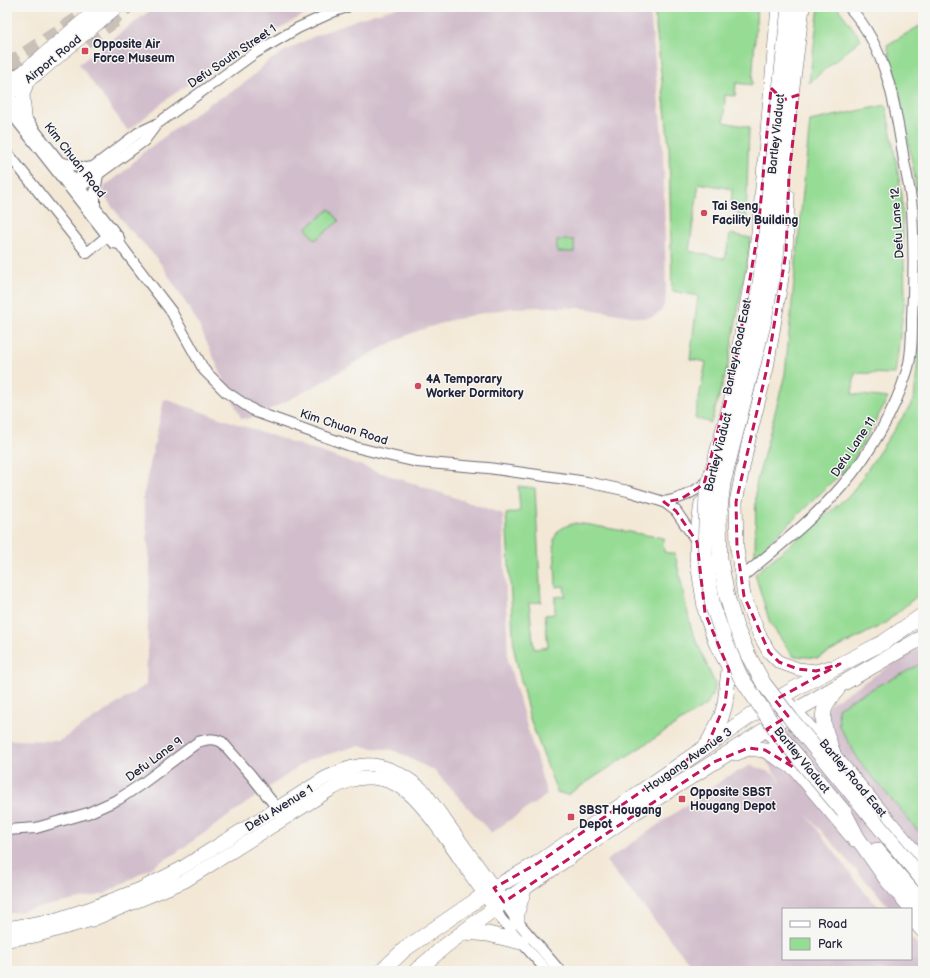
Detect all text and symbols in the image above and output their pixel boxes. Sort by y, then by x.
street label: Defu South Street 1 [185,21,279,92]
street label: Airport Road [22,32,85,87]
place label: Opposite Air Force Museum [93,37,175,66]
marker: Opposite Air Force Museum [80,46,90,56]
street label: Bartley Viaduct [765,93,788,175]
street label: Kim Chuan Road [41,120,109,201]
street label: Defu Lane 12 [888,187,907,259]
place label: Tai Seng Facility Building [712,199,798,228]
marker: Tai Seng Facility Building [699,208,709,218]
street label: Bartley Road East [720,298,755,396]
place label: 4A Temporary Worker Dormitory [426,372,524,401]
marker: 4A Temporary Worker Dormitory [413,381,423,391]
street label: Kim Chuan Road [298,406,390,449]
street label: Bartley Viaduct [701,411,736,493]
street label: Defu Lane 11 [828,415,879,480]
street label: Bartley Viaduct [770,724,833,797]
street label: Hougang Avenue 3 [642,725,735,796]
street label: Defu Lane 9 [123,734,186,785]
street label: Bartley Road East [816,736,890,821]
street label: Defu Avenue 1 [243,782,316,835]
place label: Opposite SBST Hougang Depot [690,785,776,814]
marker: Opposite SBST Hougang Depot [677,794,687,804]
place label: SBST Hougang Depot [579,803,662,832]
marker: SBST Hougang Depot [566,812,576,822]
legend [782,908,912,960]
text: Road [818,917,847,932]
text: Park [818,937,842,952]

